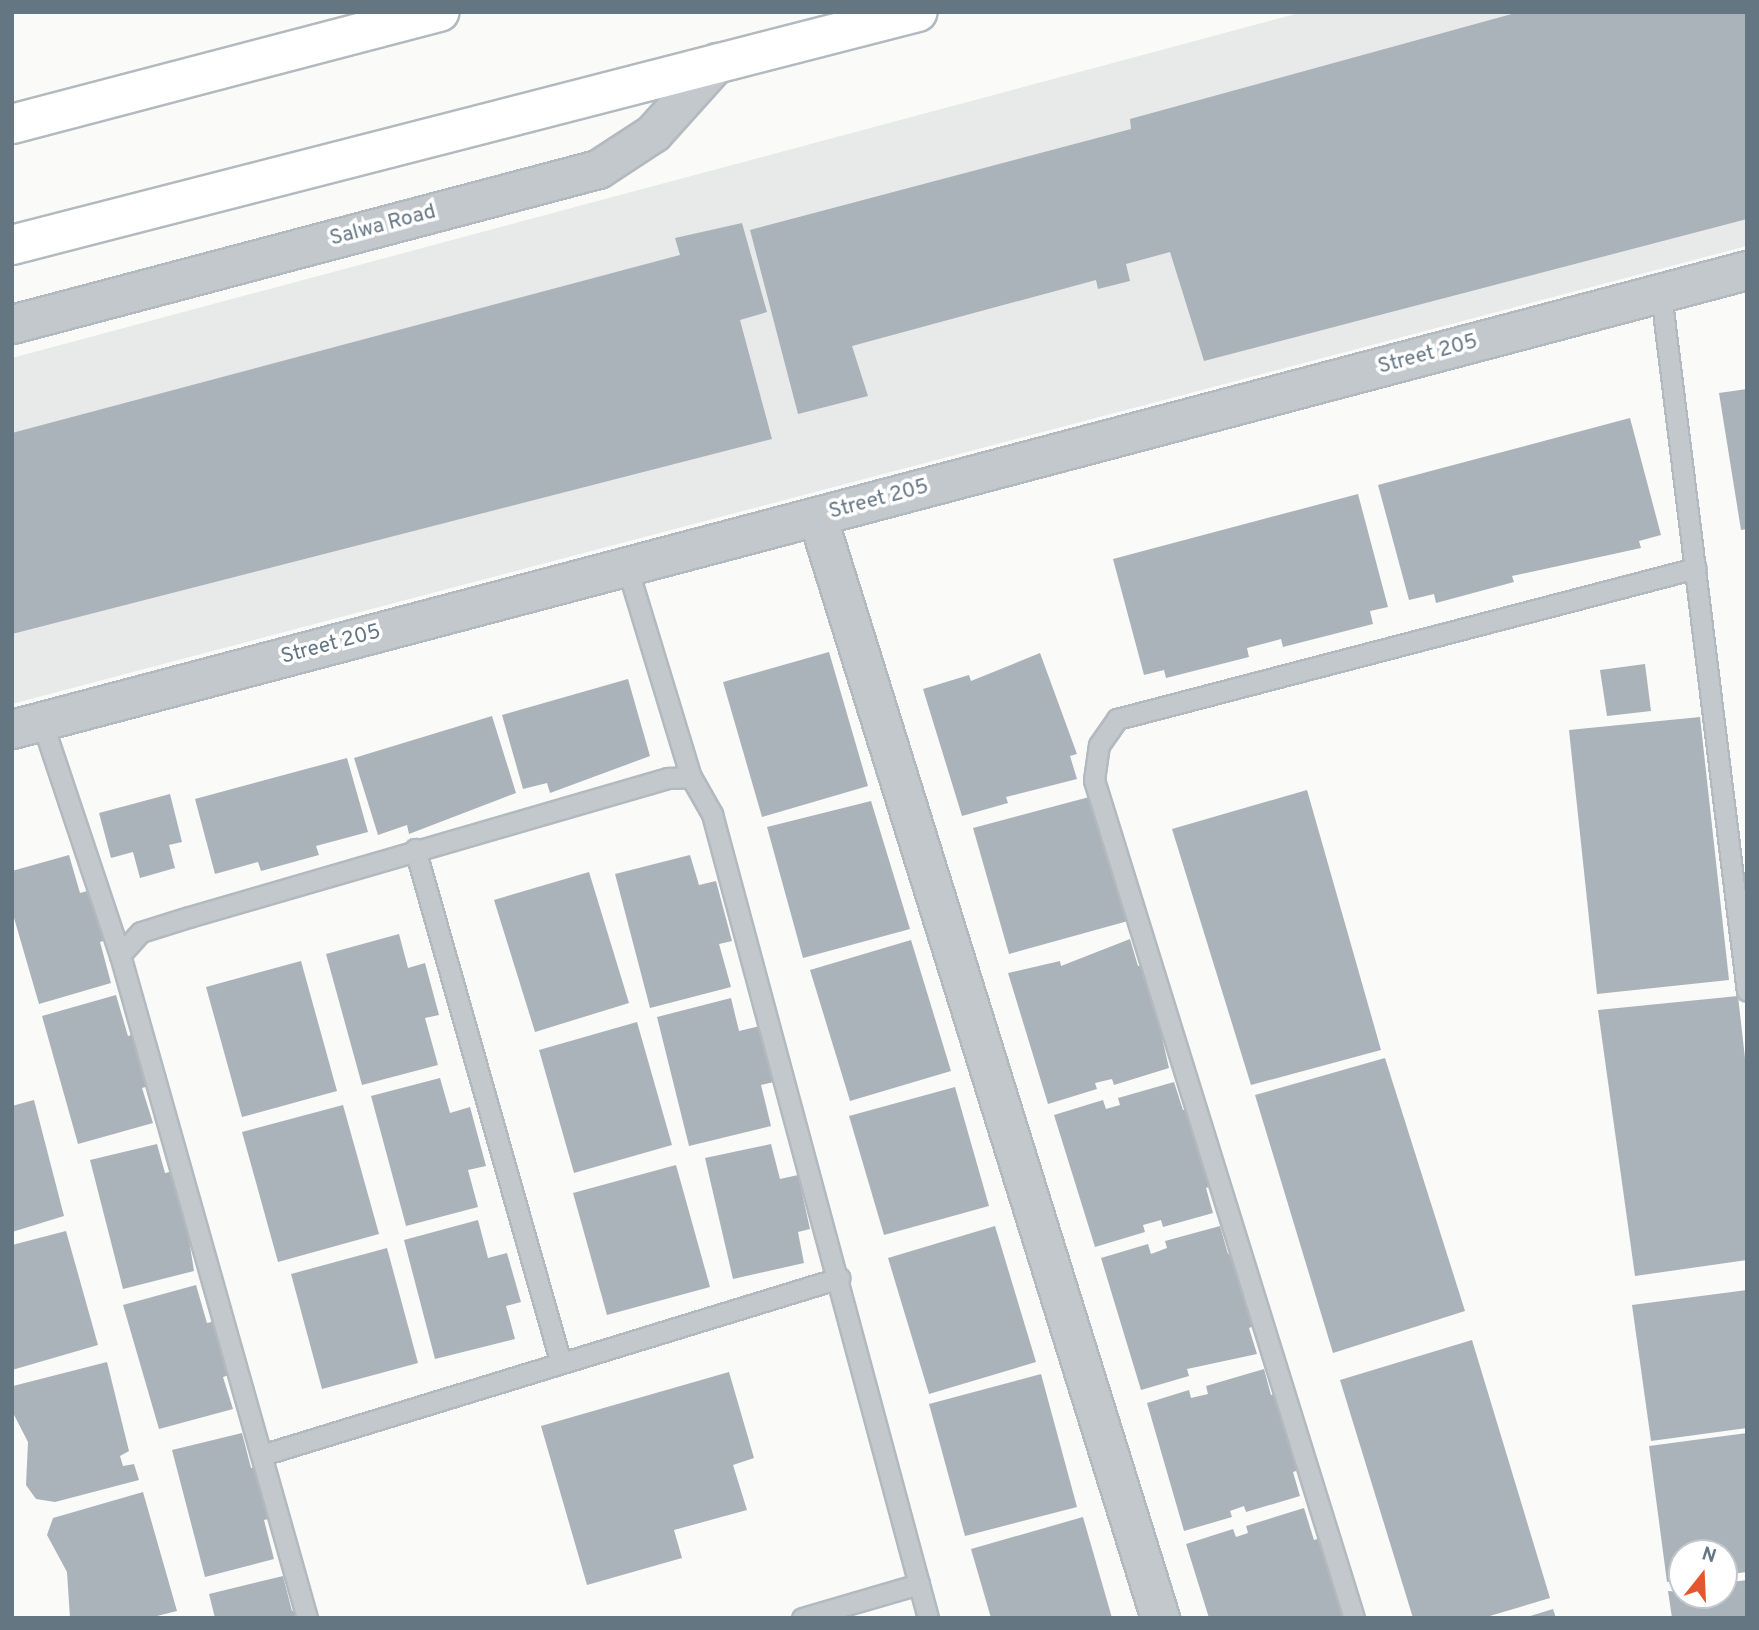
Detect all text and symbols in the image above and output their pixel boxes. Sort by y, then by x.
street label: Salwa Road [327,200,439,252]
street label: Street 205 [1375,330,1481,380]
street label: Street 205 [826,475,932,525]
street label: Street 205 [278,620,384,670]
north arrow [1668,1539,1738,1609]
text: N [1699,1542,1719,1569]

